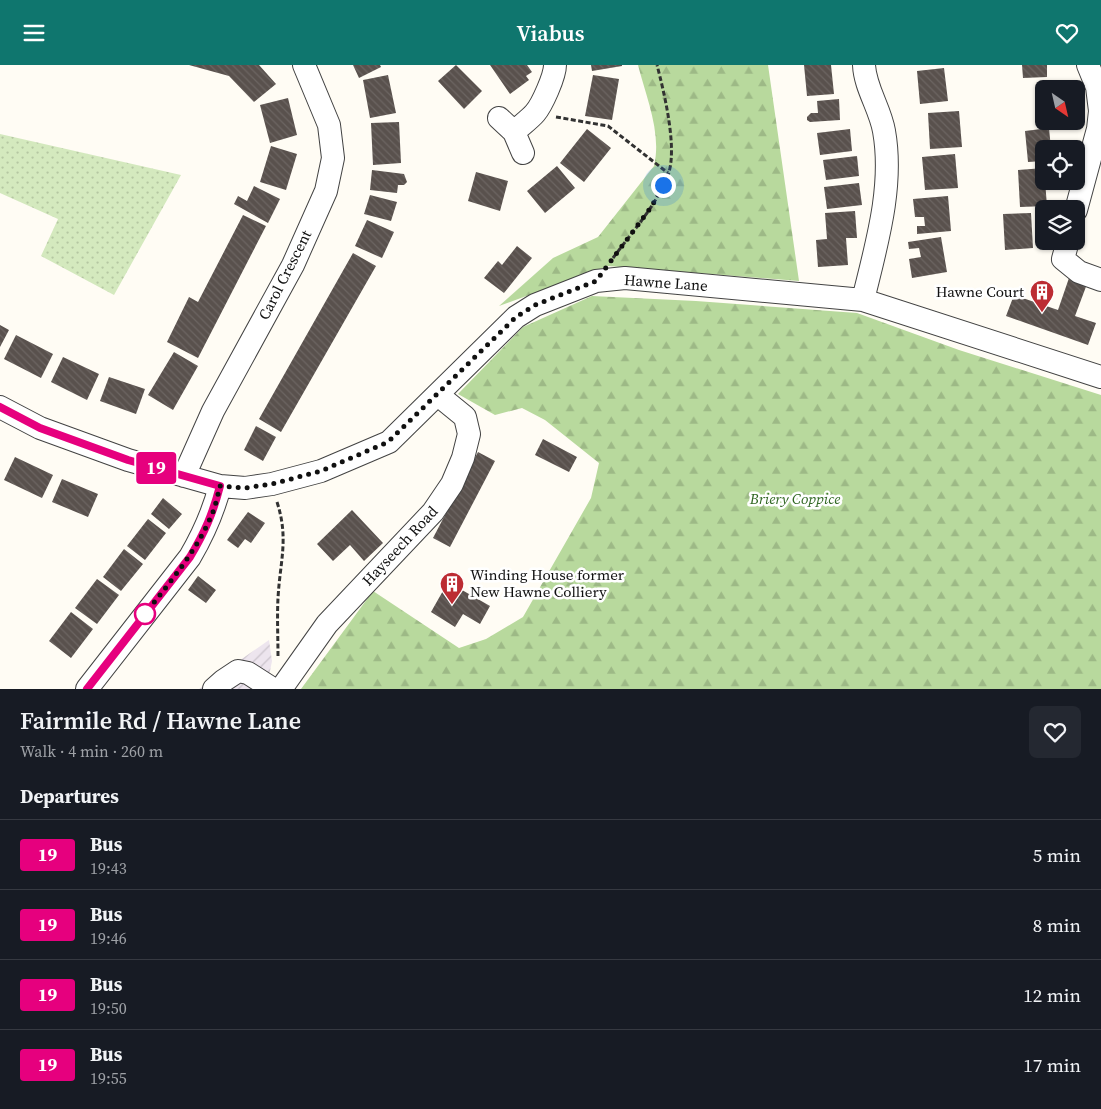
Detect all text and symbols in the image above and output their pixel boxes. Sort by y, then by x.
text: Viabus [517,18,584,48]
icon: menu [20,19,48,47]
icon: heart [1053,19,1081,47]
north arrow [1035,80,1085,130]
map controls [1035,80,1085,250]
button: locate [1035,140,1085,190]
your location [651,173,676,198]
button: layers [1035,200,1085,250]
street label: Carol Crescent [253,226,316,323]
street label: Hawne Lane [624,269,709,296]
building icon: Hawne Court [1029,279,1055,313]
place label: Hawne Court [936,281,1024,302]
line badge: 19 [134,452,178,484]
text: 19 [146,455,166,480]
park label: Briery Coppice [749,488,840,509]
street label: Hayseech Road [357,501,442,590]
place label: Winding House former New Hawne Colliery [470,564,625,602]
building icon: Winding House former New Hawne Colliery [439,571,465,605]
unlabelled marker [134,603,156,625]
text: Fairmile Rd / Hawne Lane [20,704,301,737]
button: heart [1029,706,1081,758]
text: Walk · 4 min · 260 m [20,740,163,762]
text: Departures [20,783,119,809]
text: Bus [90,831,122,857]
text: 19 [38,842,57,867]
text: 5 min [1033,842,1081,868]
text: 19:43 [90,857,127,879]
text: Bus [90,901,122,927]
text: 19 [38,912,57,937]
text: 8 min [1033,912,1081,938]
text: 19:46 [90,927,127,949]
text: Bus [90,971,122,997]
text: 19 [38,982,57,1007]
text: 12 min [1023,982,1081,1008]
text: 19:50 [90,997,127,1019]
text: Bus [90,1041,122,1067]
text: 19 [38,1052,57,1077]
text: 17 min [1023,1052,1081,1078]
text: 19:55 [90,1067,127,1089]

